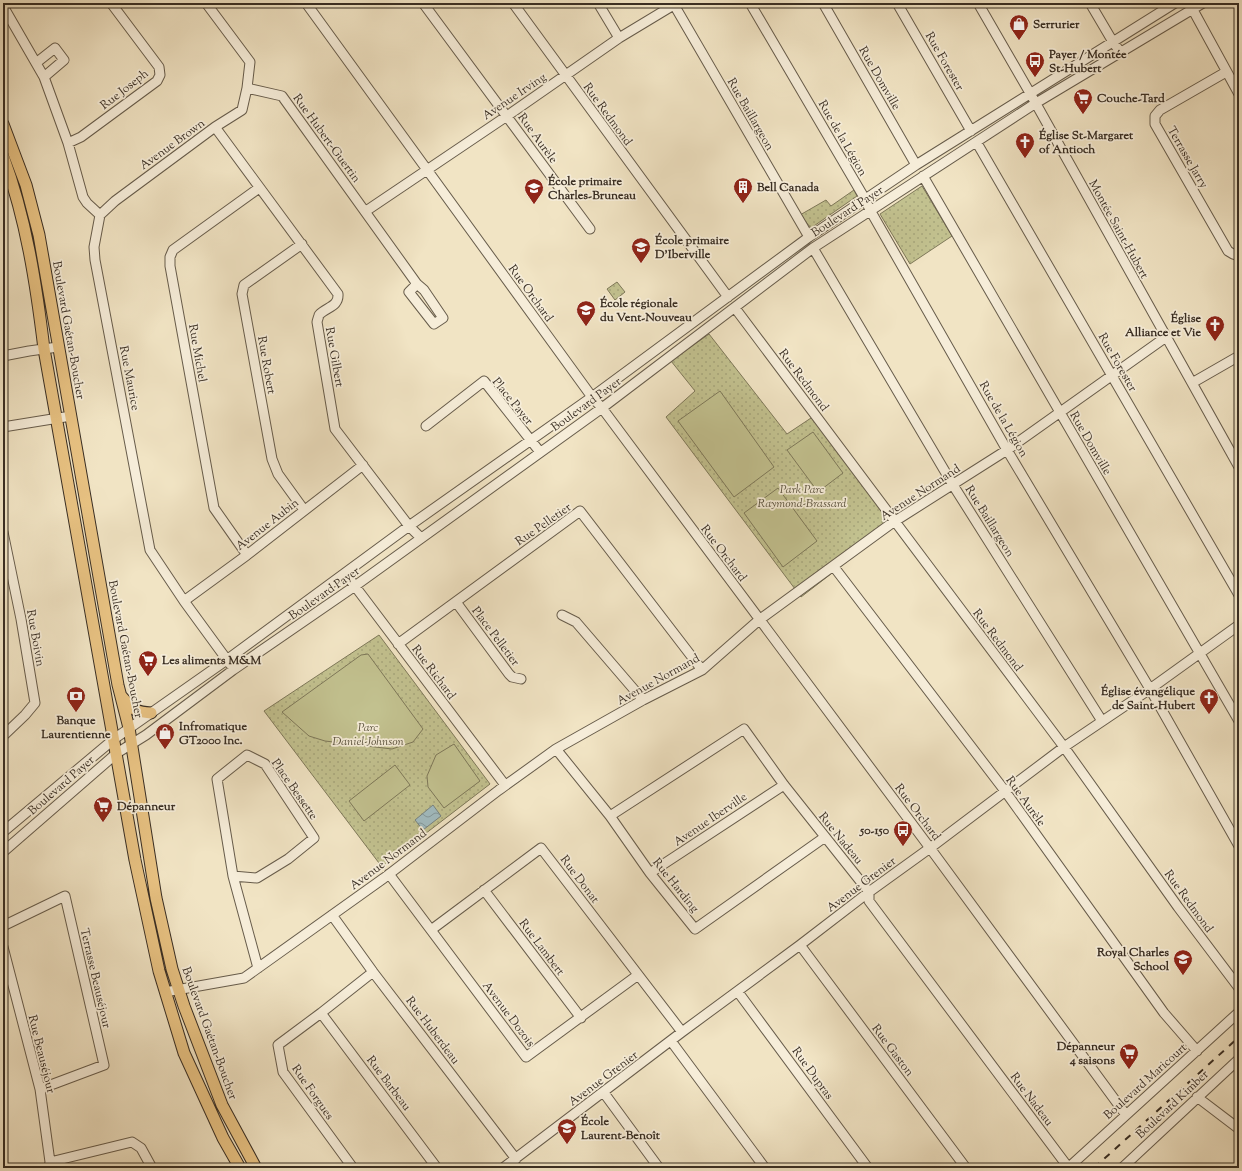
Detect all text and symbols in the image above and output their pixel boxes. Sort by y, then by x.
shop icon: Serrurier [1008,13,1030,41]
place label: Serrurier [1033,16,1080,34]
street label: Rue Forester [920,29,969,95]
street label: Rue Domville [854,43,905,114]
place label: Payer / Montée St-Hubert [1048,46,1127,78]
bus stop icon: Payer / Montée St-Hubert [1024,50,1046,78]
street label: Rue Joseph [97,65,153,114]
street label: Avenue Irving [479,69,550,125]
street label: Rue Baillargeon [722,75,778,154]
street label: Rue Redmond [578,79,636,150]
supermarket icon: Couche-Tard [1072,87,1094,115]
street label: Rue Hubert-Guertin [288,90,365,187]
place label: Couche-Tard [1097,90,1165,108]
street label: Rue de la Légion [813,97,871,180]
street label: Rue Aurèle [513,110,562,168]
street label: Avenue Brown [136,115,209,175]
street label: Terrasse Jarry [1162,123,1212,192]
place label: Église St-Margaret of Antioch [1038,127,1134,159]
church icon: Église St-Margaret of Antioch [1014,131,1036,159]
place label: École primaire Charles-Bruneau [547,173,636,205]
building icon: Bell Canada [732,176,754,204]
school or university icon: École primaire Charles-Bruneau [523,177,545,205]
street label: Montée Saint-Hubert [1083,177,1153,282]
place label: Bell Canada [756,179,820,197]
street label: Boulevard Payer [808,181,888,242]
place label: École primaire D'Iberville [654,232,729,264]
school or university icon: École primaire D'Iberville [630,236,652,264]
street label: Boulevard Gaétan-Boucher [47,260,89,401]
street label: Rue Orchard [503,261,557,326]
place label: École régionale du Vent-Nouveau [599,295,692,327]
school or university icon: École régionale du Vent-Nouveau [575,299,597,327]
place label: Église Alliance et Vie [1124,310,1201,342]
church icon: Église Alliance et Vie [1204,314,1226,342]
street label: Rue Michel [183,323,211,384]
street label: Rue Gilbert [320,326,348,389]
street label: Rue Forester [1093,330,1142,396]
street label: Rue Robert [252,335,280,396]
street label: Rue Maurice [114,344,144,412]
street label: Rue Redmond [774,346,833,416]
street label: Boulevard Payer [548,373,626,436]
street label: Place Payer [487,374,537,430]
street label: Rue de la Légion [974,378,1032,461]
street label: Rue Domville [1065,408,1116,479]
street label: Avenue Normand [877,460,964,526]
park label: Park Parc Raymond-Brassard [758,481,847,513]
street label: Rue Baillargeon [960,482,1018,561]
street label: Avenue Aubin [232,494,303,555]
street label: Rue Pelletier [512,499,576,551]
street label: Rue Orchard [696,521,751,586]
street label: Boulevard Payer [285,562,364,625]
street label: Boulevard Gaétan-Boucher [103,579,147,720]
street label: Place Pelletier [467,603,524,671]
street label: Rue Redmond [968,606,1027,676]
street label: Rue Boivin [21,608,49,668]
street label: Rue Richard [407,641,460,704]
supermarket icon: Les aliments M&M [137,649,159,677]
street label: Avenue Normand [614,650,703,710]
place label: Les aliments M&M [161,652,262,670]
place label: Église évangélique de Saint-Hubert [1100,683,1196,715]
bank icon: Banque Laurentienne [65,685,87,713]
church icon: Église évangélique de Saint-Hubert [1198,687,1220,715]
place label: Banque Laurentienne [40,712,111,744]
place label: Infromatique GT2000 Inc. [178,718,248,750]
park label: Parc Daniel-Johnson [332,719,404,751]
shop icon: Infromatique GT2000 Inc. [154,722,176,750]
street label: Boulevard Payer [24,751,99,820]
street label: Place Bessette [266,755,322,824]
street label: Rue Aurèle [1001,773,1050,831]
street label: Rue Orchard [890,780,945,845]
street label: Avenue Iberville [670,788,751,851]
supermarket icon: Dépanneur [92,795,114,823]
place label: Dépanneur [116,798,176,816]
street label: Rue Nadeau [813,809,867,869]
bus stop icon: 50-150 [892,819,914,847]
place label: 50-150 [859,822,890,840]
street label: Avenue Normand [346,825,431,895]
street label: Rue Donat [555,852,603,907]
street label: Avenue Grenier [823,852,901,917]
street label: Rue Harding [648,854,703,917]
street label: Rue Redmond [1159,866,1217,937]
street label: Rue Lambert [514,916,568,980]
street label: Terrasse Beauséjour [75,926,115,1030]
place label: Royal Charles School [1096,944,1170,976]
school or university icon: Royal Charles School [1172,948,1194,976]
street label: Boulevard Gaétan-Boucher [177,964,242,1103]
street label: Avenue Dozois [478,978,539,1051]
street label: Rue Huberdeau [401,993,464,1068]
street label: Rue Beauséjour [23,1013,60,1096]
street label: Rue Gaston [867,1021,918,1080]
place label: Dépanneur 4 saisons [1056,1038,1115,1070]
street label: Boulevard Maricourt [1100,1039,1191,1124]
supermarket icon: Dépanneur 4 saisons [1118,1042,1140,1070]
street label: Rue Dupras [787,1044,838,1104]
street label: Avenue Grenier [565,1046,643,1111]
street label: Rue Barbeau [361,1052,415,1115]
street label: Rue Forgues [286,1061,338,1124]
street label: Boulevard Kimber [1132,1066,1213,1143]
street label: Rue Nadeau [1005,1069,1057,1130]
place label: École Laurent-Benoît [580,1113,661,1145]
school or university icon: École Laurent-Benoît [556,1117,578,1145]

